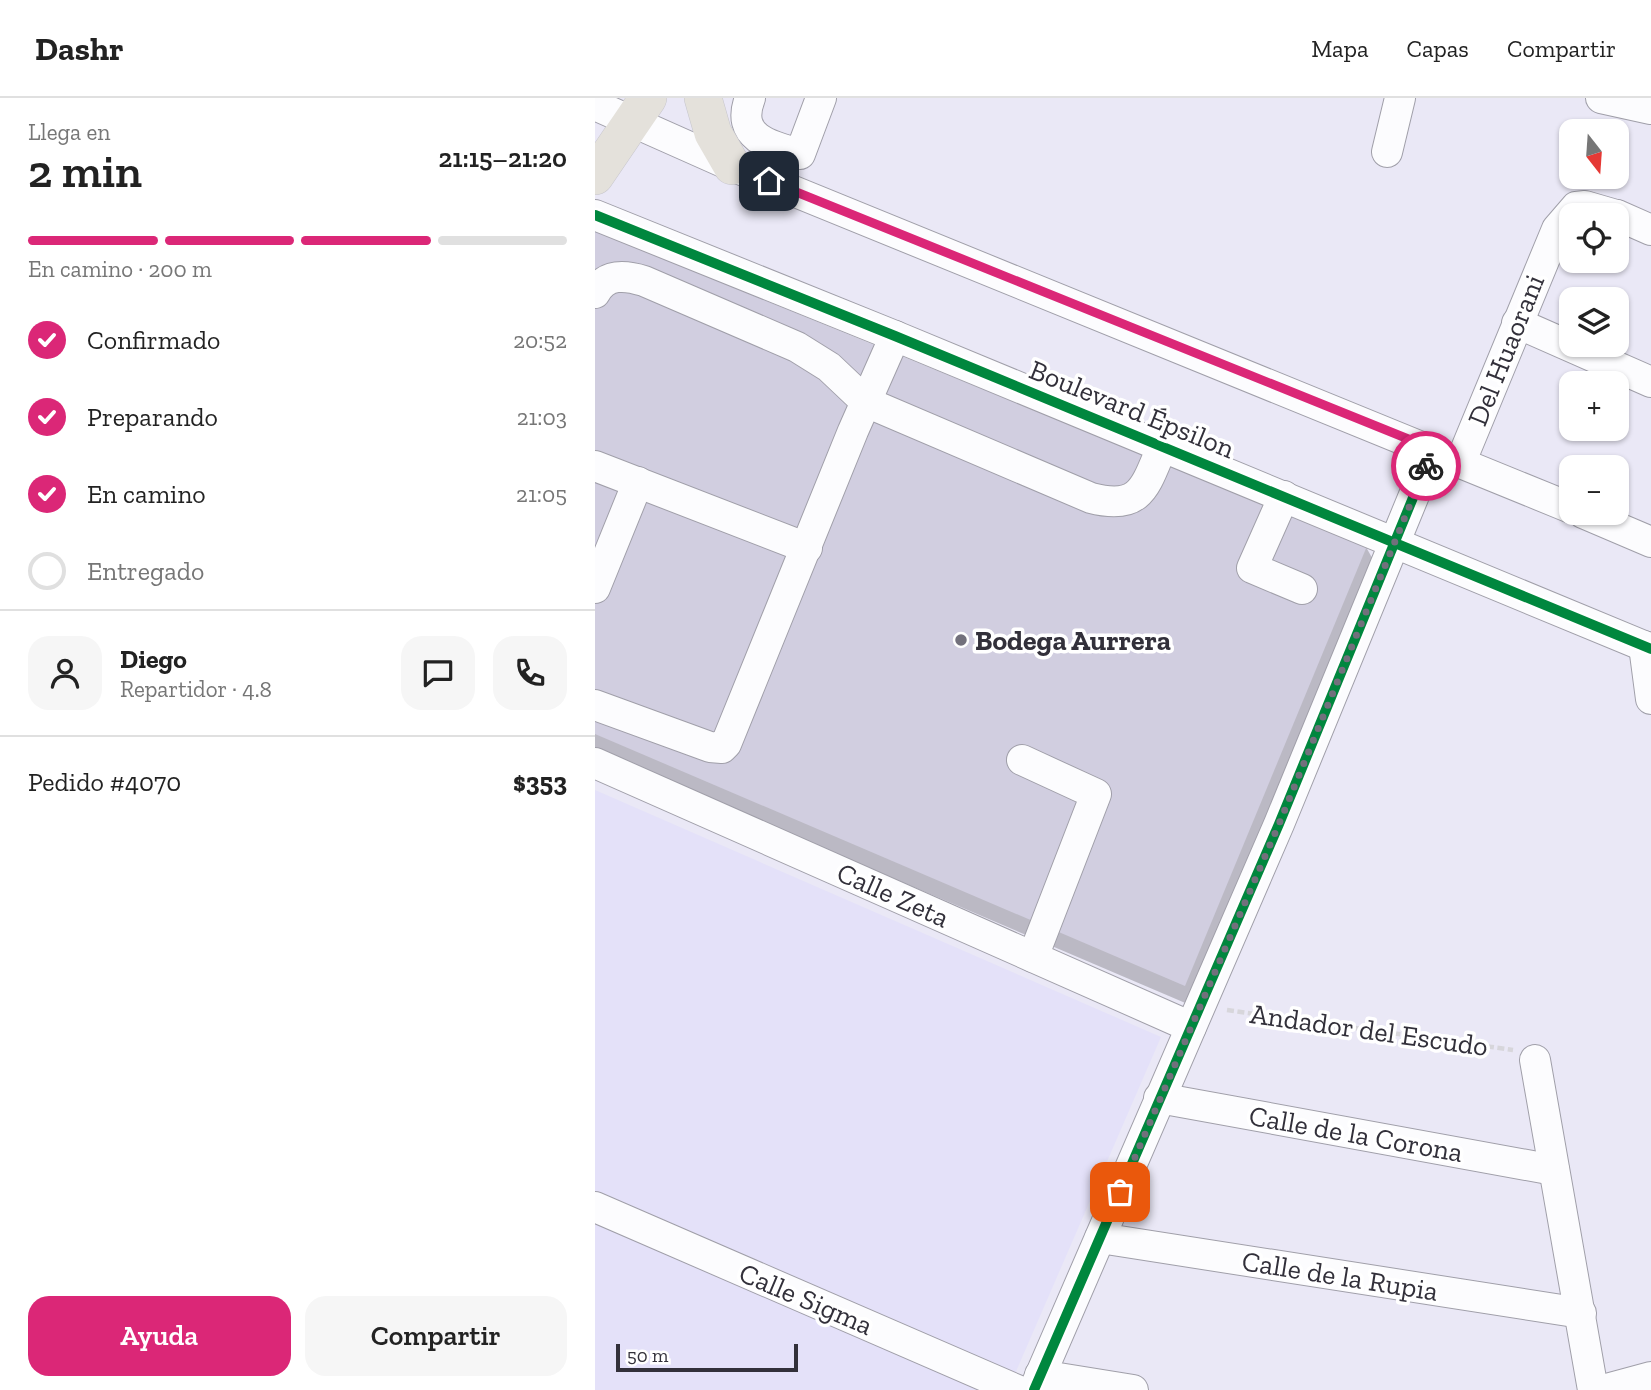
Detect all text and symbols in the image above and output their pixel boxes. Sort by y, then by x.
text: Dashr [35,29,124,68]
text: Mapa [1311,34,1368,63]
text: Capas [1406,34,1469,63]
text: Compartir [1507,34,1616,63]
text: Llega en [28,118,110,146]
north arrow [1559,119,1629,189]
map controls [1559,119,1629,525]
text: 21:15–21:20 [439,142,567,174]
text: 2 min [28,144,142,199]
pin [739,151,799,211]
icon: home [750,162,788,200]
button: locate [1559,203,1629,273]
text: En camino · 200 m [28,255,212,283]
street label: Del Huaorani [1461,269,1551,430]
button: layers [1559,287,1629,357]
icon: check [28,321,66,359]
text: Confirmado [87,324,220,356]
text: 20:52 [513,326,567,354]
street label: Boulevard Épsilon [1025,353,1239,465]
button: + [1559,371,1629,441]
icon: check [28,398,66,436]
text: Preparando [87,401,218,433]
text: 21:03 [517,403,567,431]
courier [1391,431,1461,501]
icon: bike [1407,447,1445,485]
button: − [1559,455,1629,525]
icon: check [28,475,66,513]
text: En camino [87,478,206,510]
text: 21:05 [516,480,567,508]
text: Entregado [87,555,204,587]
place label: Bodega Aurrera [975,624,1171,657]
marker: Bodega Aurrera [953,632,969,648]
button: person [28,636,102,710]
button: chat [401,636,475,710]
button: phone [493,636,567,710]
text: Diego [120,643,187,675]
text: Repartidor · 4.8 [120,675,272,703]
text: Pedido #4070 [28,766,181,798]
text: $353 [513,766,567,798]
street label: Calle Zeta [832,856,955,935]
street label: Andador del Escudo [1248,997,1490,1063]
street label: Calle de la Corona [1247,1099,1466,1169]
pin [1090,1162,1150,1222]
icon: bag [1101,1173,1139,1211]
street label: Calle de la Rupia [1240,1244,1441,1308]
street label: Calle Sigma [734,1256,878,1342]
button: Ayuda [28,1296,291,1376]
button: Compartir [305,1296,567,1376]
scale bar [616,1341,798,1373]
text: 50 m [627,1344,668,1367]

